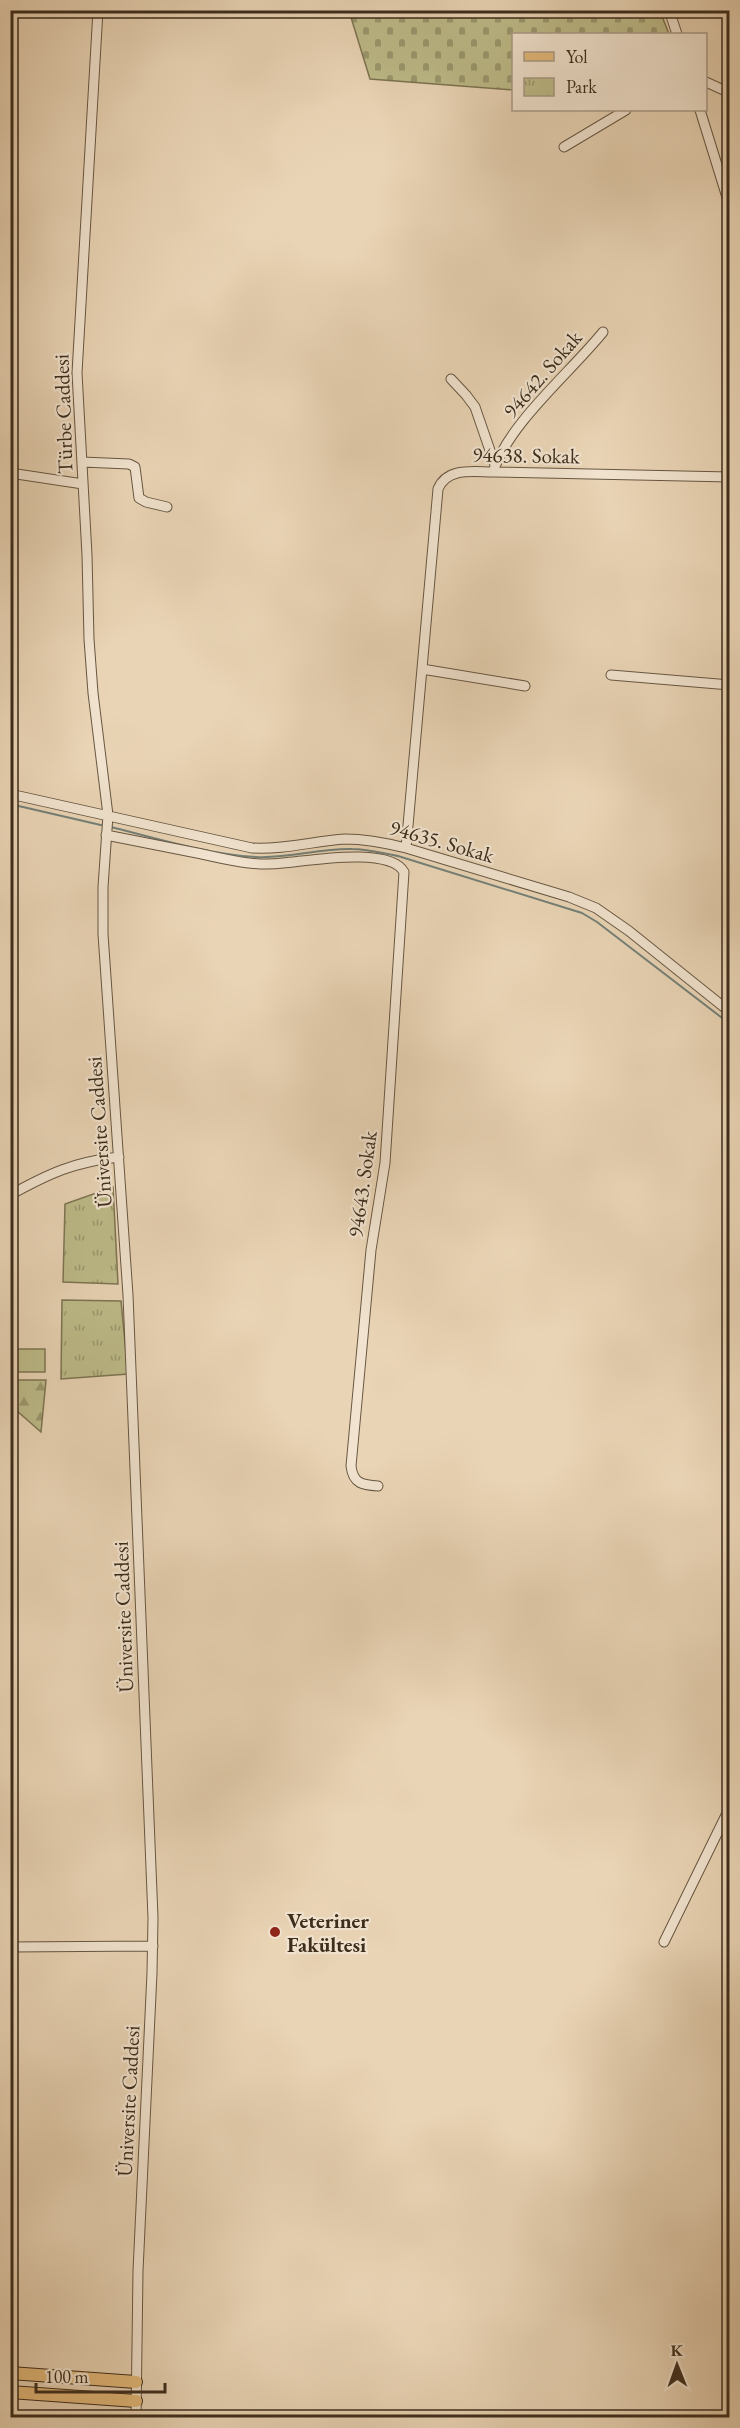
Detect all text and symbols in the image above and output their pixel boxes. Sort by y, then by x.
legend [512,33,707,111]
text: Yol [566,45,588,68]
text: Park [566,75,597,98]
street label: 94642. Sokak [497,324,588,423]
street label: Türbe Caddesi [47,354,79,474]
street label: 94638. Sokak [472,441,581,469]
street label: 94635. Sokak [387,813,498,869]
street label: Üniversite Caddesi [80,1056,118,1208]
street label: 94643. Sokak [341,1128,383,1239]
street label: Üniversite Caddesi [107,1541,139,1693]
place label: Veteriner Fakültesi [287,1907,369,1958]
marker: Veteriner Fakültesi [268,1925,282,1939]
street label: Üniversite Caddesi [111,2025,145,2177]
north arrow [647,2335,707,2395]
text: K [670,2340,684,2361]
scale bar [36,2356,165,2394]
text: 100 m [45,2365,89,2388]

